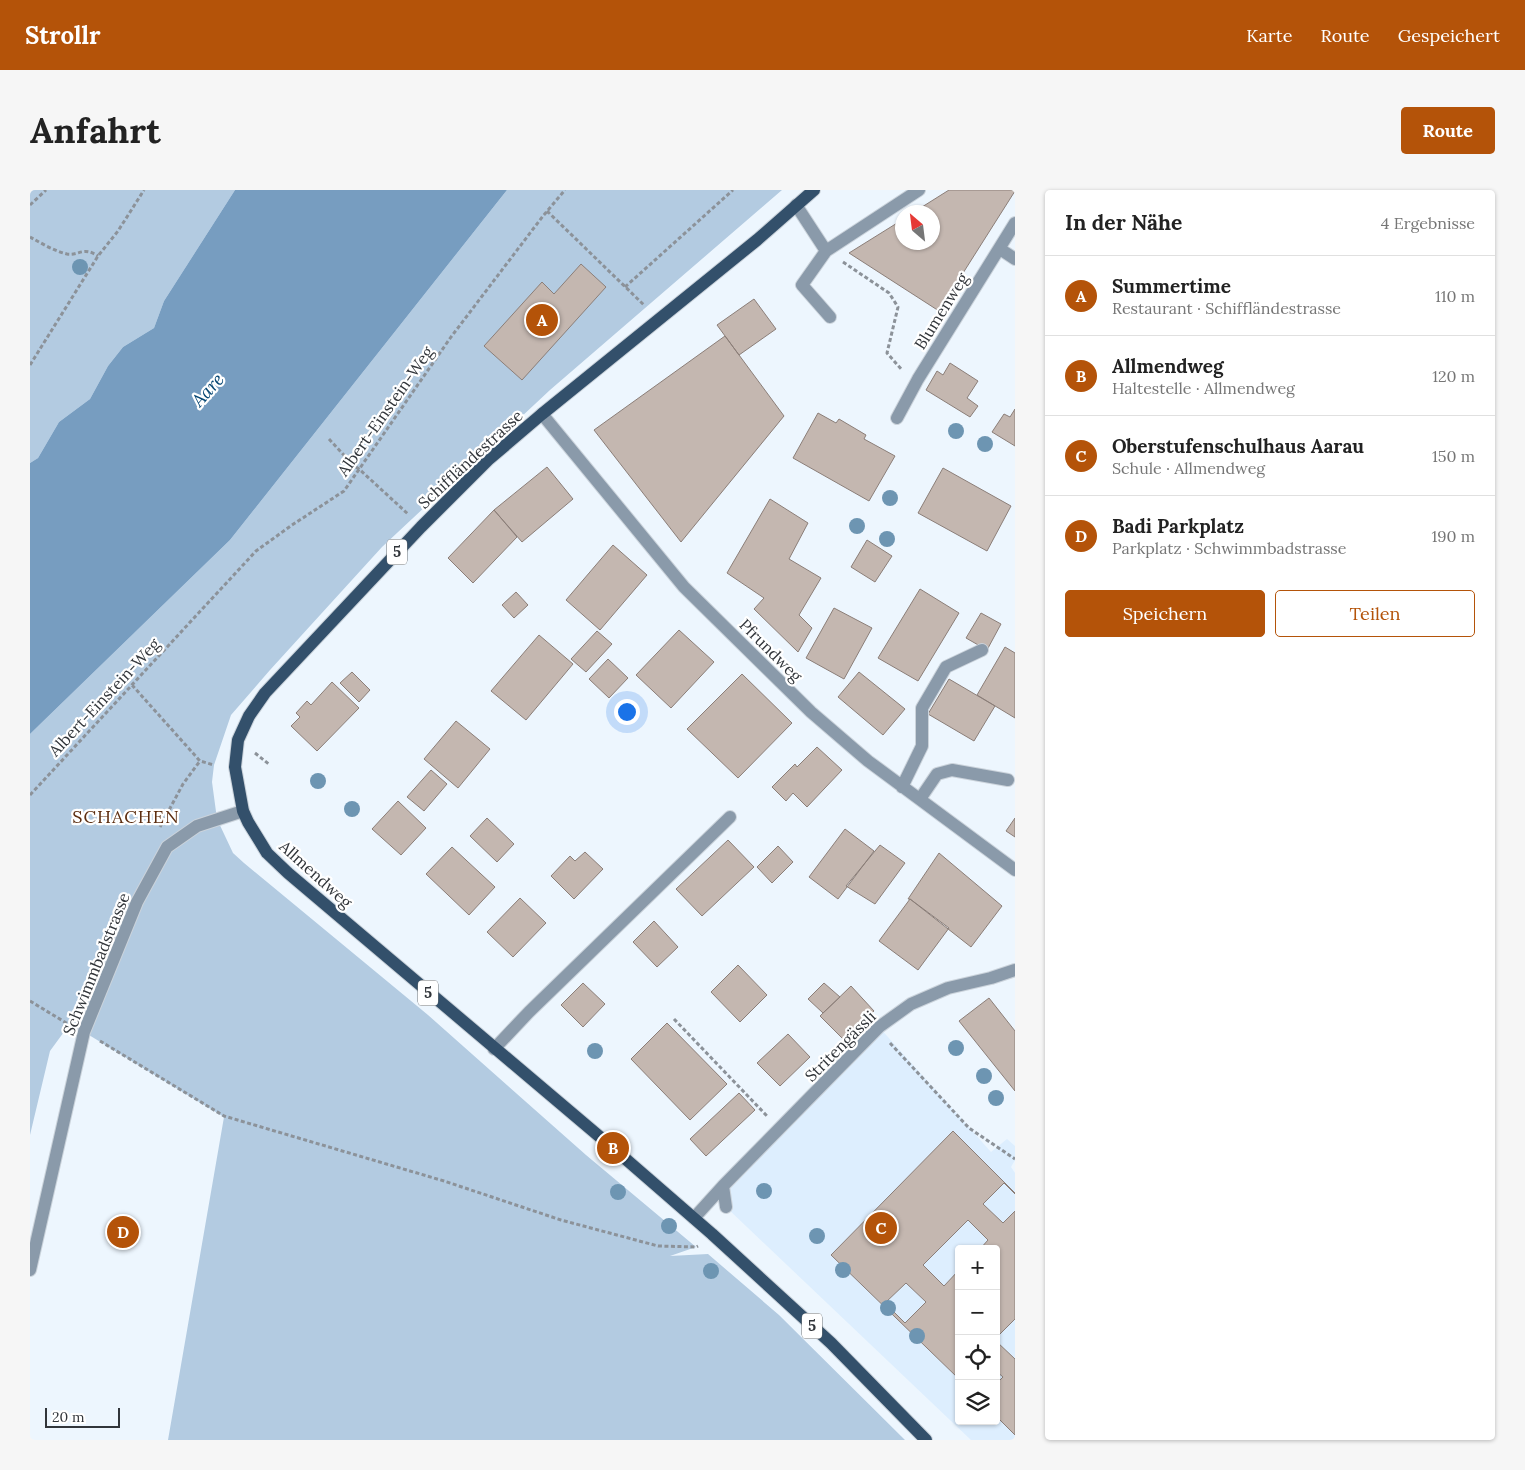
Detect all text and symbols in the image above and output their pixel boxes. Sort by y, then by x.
text: Strollr [25,20,100,51]
text: Karte [1246,24,1292,47]
text: Route [1320,24,1370,47]
text: Gespeichert [1398,24,1500,47]
button: Route [1401,107,1495,154]
text: Anfahrt [30,108,161,153]
north arrow [895,205,940,250]
text: In der Nähe [1065,209,1182,236]
text: 4 Ergebnisse [1381,213,1475,233]
street label: Blumenweg [910,268,973,353]
text: Summertime [1112,274,1231,298]
text: A [1076,286,1086,306]
text: 110 m [1435,286,1475,306]
text: Restaurant · Schiffländestrasse [1112,298,1341,318]
pin: A [526,301,558,339]
street label: Albert-Einstein-Weg [332,341,438,481]
text: Allmendweg [1112,354,1224,378]
text: B [1076,366,1086,386]
text: 120 m [1432,366,1475,386]
water label: Aare [186,368,229,412]
text: Haltestelle · Allmendweg [1112,378,1295,398]
street label: Schiffländestrasse [414,405,527,513]
text: Oberstufenschulhaus Aarau [1112,434,1364,458]
text: C [1075,446,1087,466]
text: 150 m [1432,446,1475,466]
text: Schule · Allmendweg [1112,458,1265,478]
text: Badi Parkplatz [1112,514,1244,538]
text: D [1075,526,1087,546]
text: 190 m [1431,526,1475,546]
text: Parkplatz · Schwimmbadstrasse [1112,538,1346,558]
road number: 5 [387,540,407,564]
button: Speichern [1065,590,1265,637]
button: Teilen [1275,590,1475,637]
street label: Pfrundweg [735,614,807,686]
street label: Albert-Einstein-Weg [44,633,165,761]
your location [614,699,640,725]
district label: SCHACHEN [72,805,180,828]
street label: Allmendweg [275,835,357,913]
street label: Schwimmbadstrasse [58,889,134,1038]
road number: 5 [418,980,438,1006]
street label: Stritengässli [800,1006,880,1086]
pin: B [597,1129,629,1167]
pin: C [865,1209,897,1247]
pin: D [107,1213,139,1251]
map controls [955,1245,1000,1425]
button: + [955,1245,1000,1290]
button: − [955,1290,1000,1335]
road number: 5 [802,1314,822,1338]
button: locate [955,1335,1000,1380]
button: layers [955,1380,1000,1425]
scale bar [45,1405,120,1428]
text: 20 m [52,1408,84,1426]

